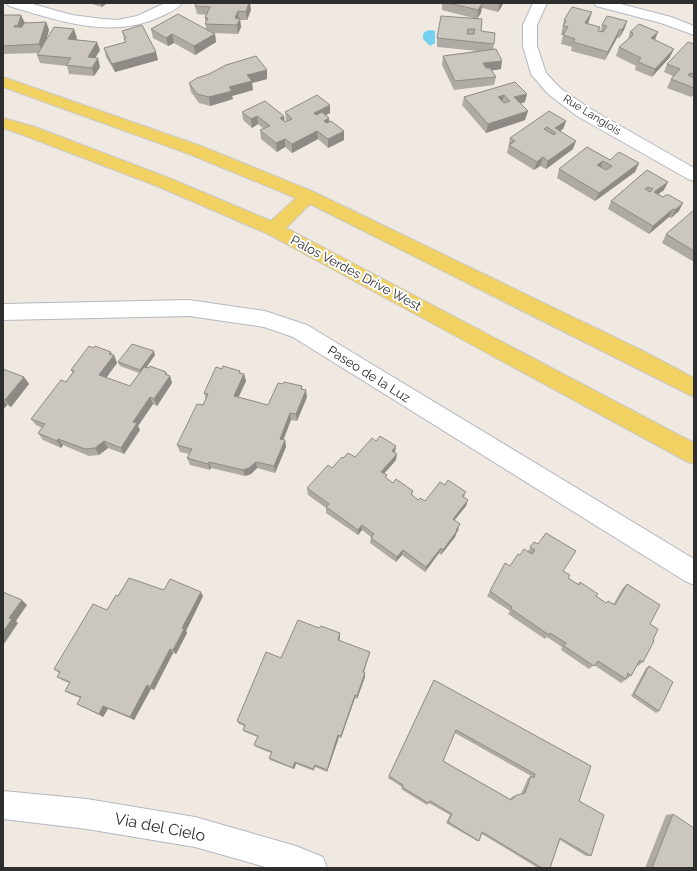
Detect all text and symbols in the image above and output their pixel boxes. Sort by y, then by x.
street label: Rue Langlois [561,92,623,138]
street label: Palos Verdes Drive West [288,232,424,314]
street label: Paseo de la Luz [325,343,413,405]
street label: Via del Cielo [113,809,207,845]

